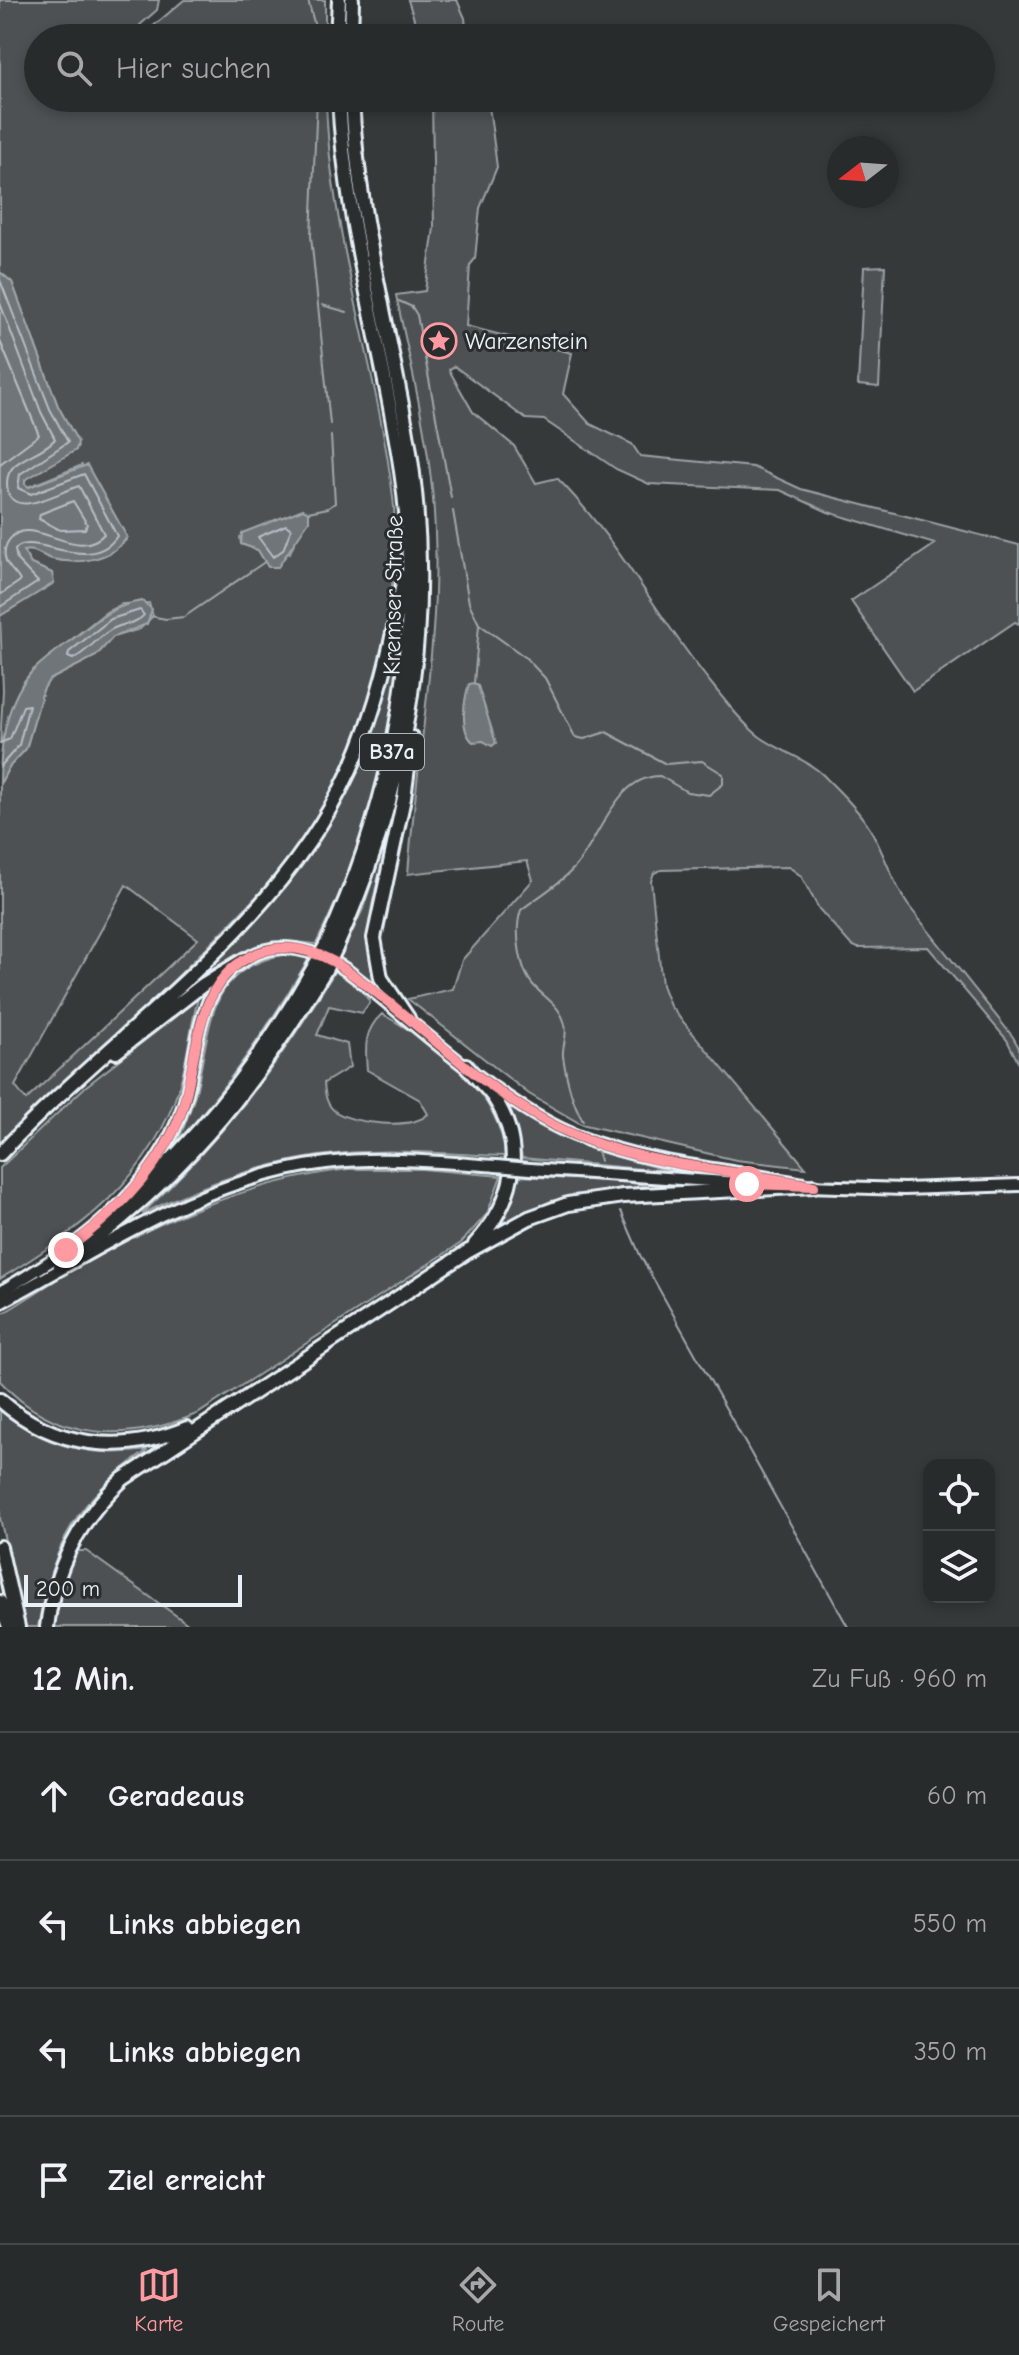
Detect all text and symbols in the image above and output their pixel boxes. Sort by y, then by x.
search box [24,24,995,112]
icon: search [52,46,96,90]
text: Hier suchen [116,51,271,86]
north arrow [827,136,899,208]
place icon: Warzenstein [420,322,458,360]
place label: Warzenstein [465,327,588,355]
street label: Kremser Straße [378,515,408,675]
road number: B37a [360,734,424,770]
route start [729,1166,765,1202]
route end [48,1232,84,1268]
map controls [923,1459,995,1603]
button: locate [923,1459,995,1531]
button: layers [923,1531,995,1603]
scale bar [24,1571,242,1607]
text: 200 m [36,1576,100,1602]
text: 12 Min. [32,1659,135,1699]
text: Zu Fuß · 960 m [812,1664,987,1694]
icon: ahead [32,1774,76,1818]
text: Geradeaus [108,1779,244,1814]
text: 60 m [927,1781,987,1811]
icon: left [32,1902,76,1946]
text: Links abbiegen [108,1907,301,1942]
text: 550 m [913,1909,987,1939]
icon: left [32,2030,76,2074]
text: Links abbiegen [108,2035,301,2070]
text: 350 m [914,2037,987,2067]
icon: arrive [32,2158,76,2202]
text: Ziel erreicht [108,2163,265,2198]
tab: Karte [134,2263,183,2337]
tab: Route [452,2263,504,2337]
tab: Gespeichert [773,2263,885,2337]

